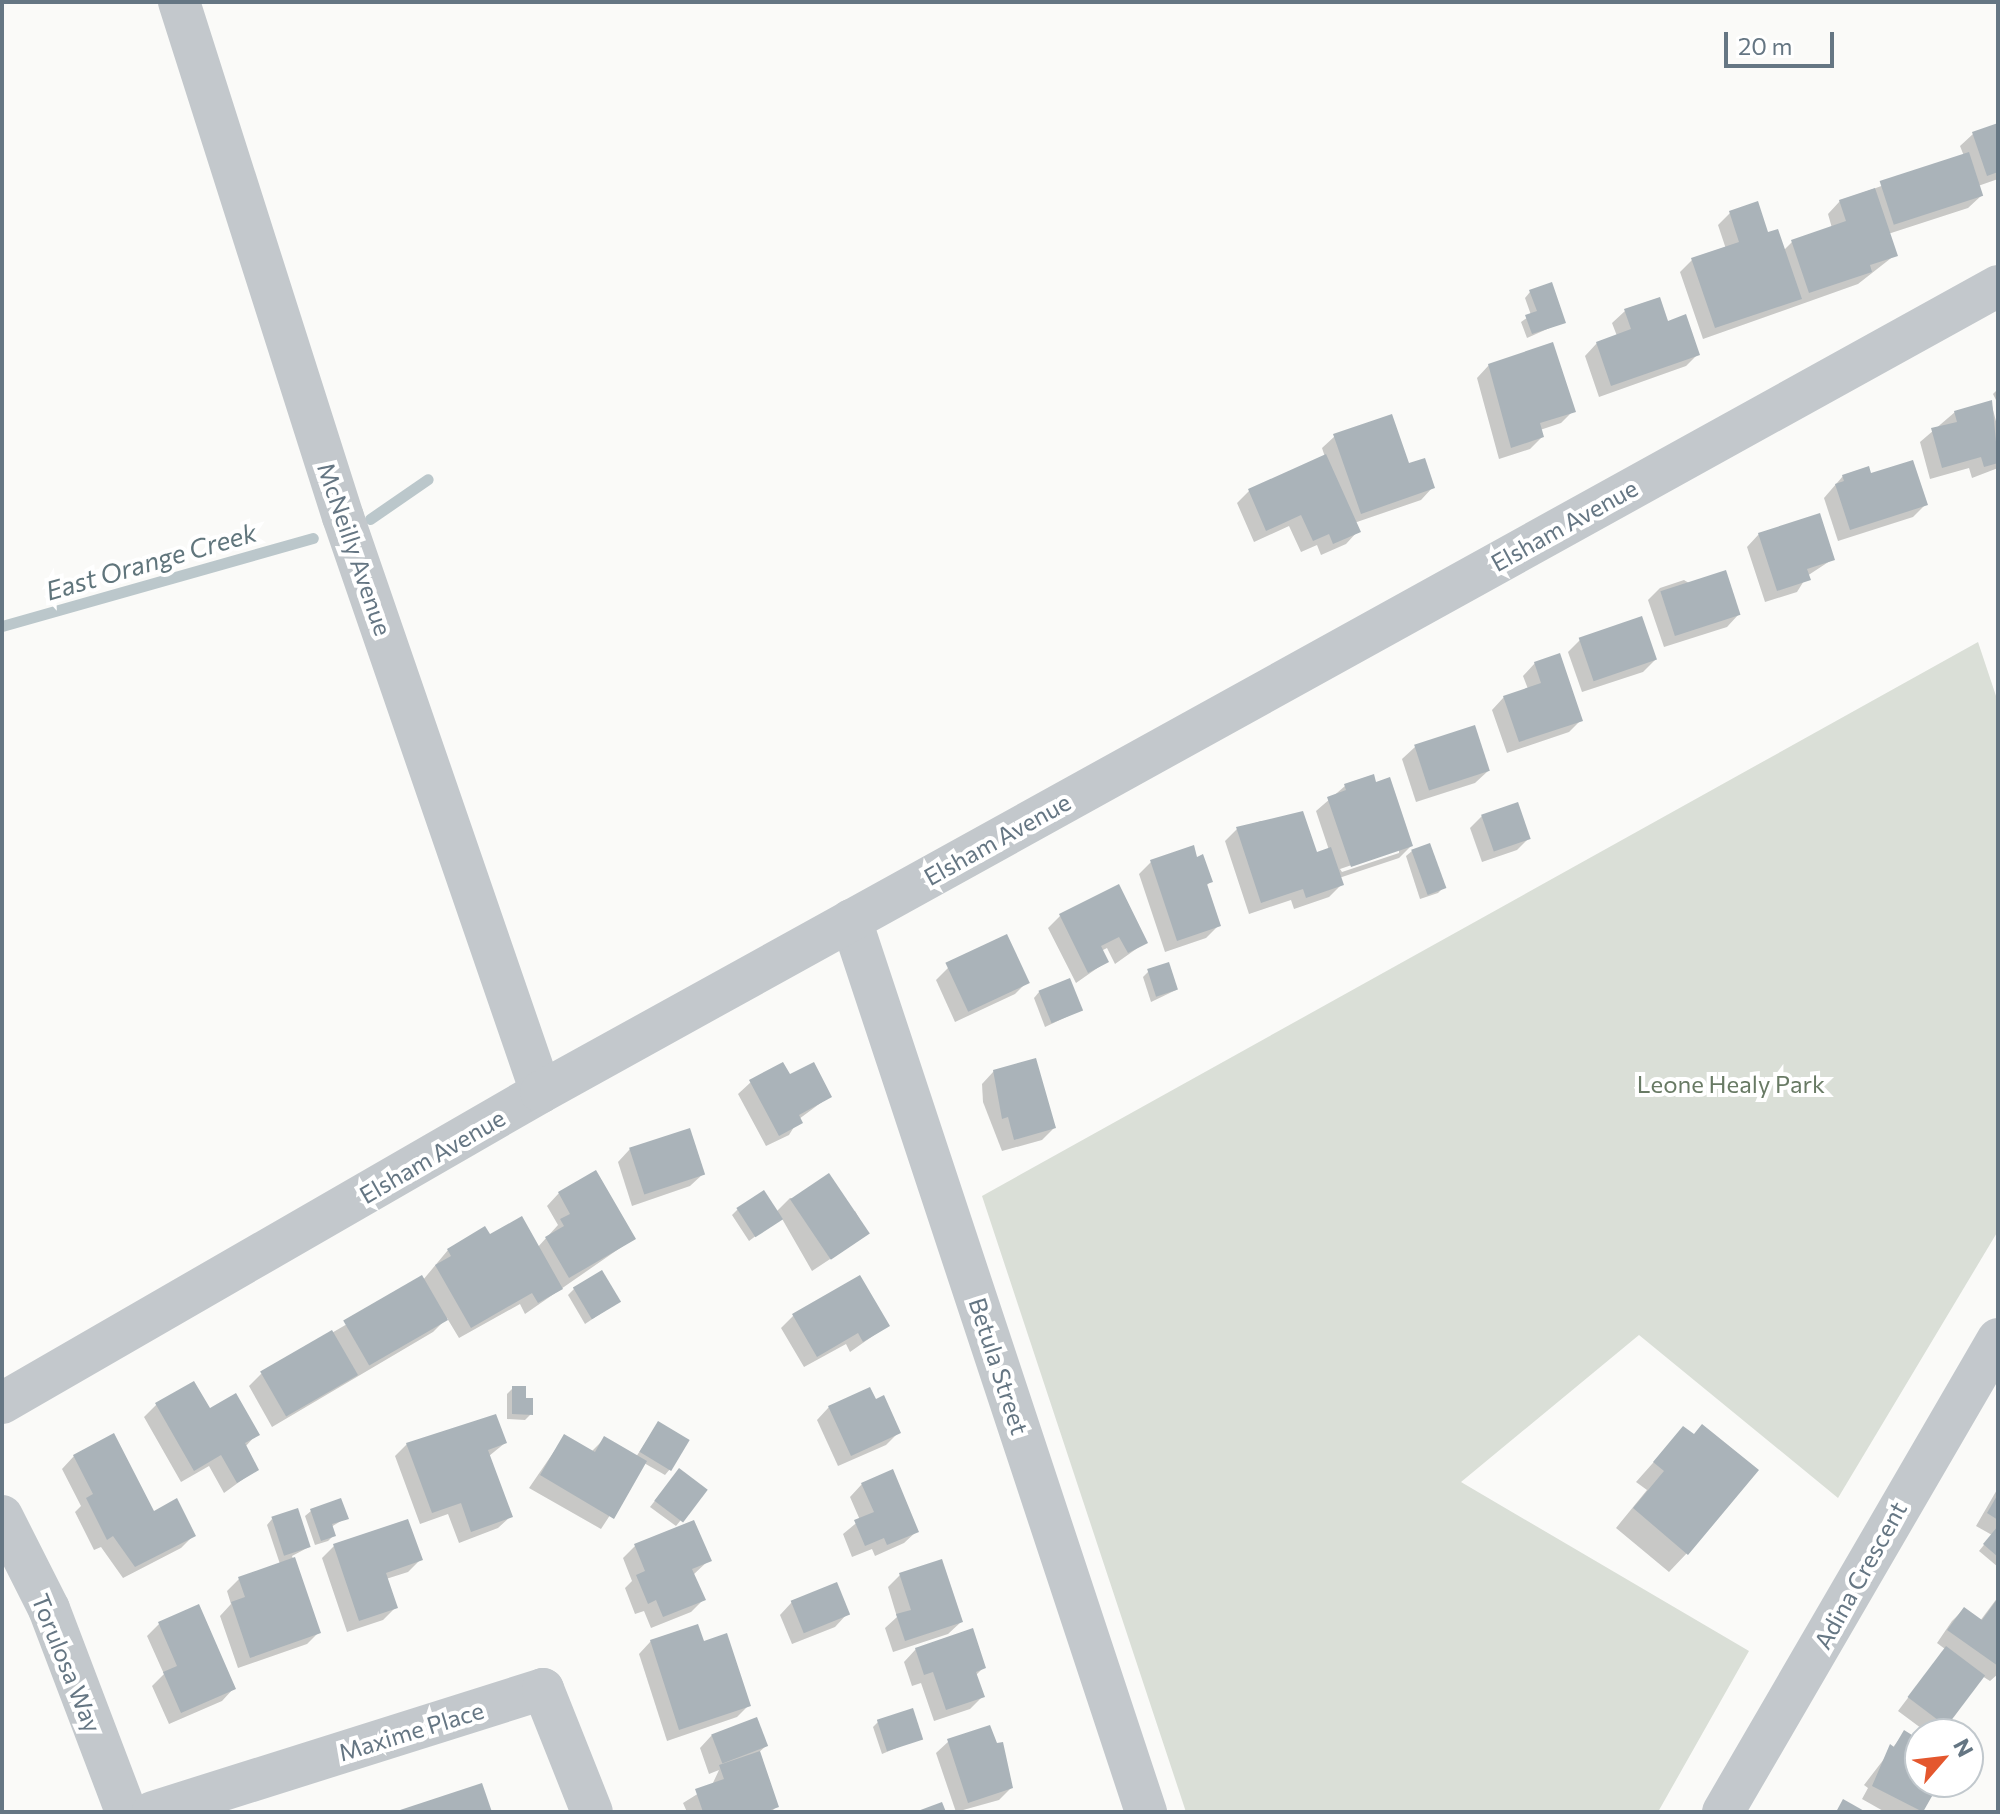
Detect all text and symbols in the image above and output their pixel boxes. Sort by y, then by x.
scale bar [1728,16,1838,66]
text: 20 m [1738,31,1792,60]
street label: McNeilly Avenue [312,459,398,639]
street label: Elsham Avenue [1486,473,1642,577]
water label: East Orange Creek [42,516,260,606]
street label: Elsham Avenue [919,787,1075,891]
park label: Leone Healy Park [1637,1070,1825,1098]
street label: Elsham Avenue [354,1103,510,1209]
street label: Betula Street [963,1294,1035,1438]
street label: Adina Crescent [1808,1496,1912,1654]
street label: Torulosa Way [26,1589,108,1737]
street label: Maxime Place [335,1695,487,1767]
north arrow [1904,1718,1984,1798]
text: N [1948,1734,1980,1761]

